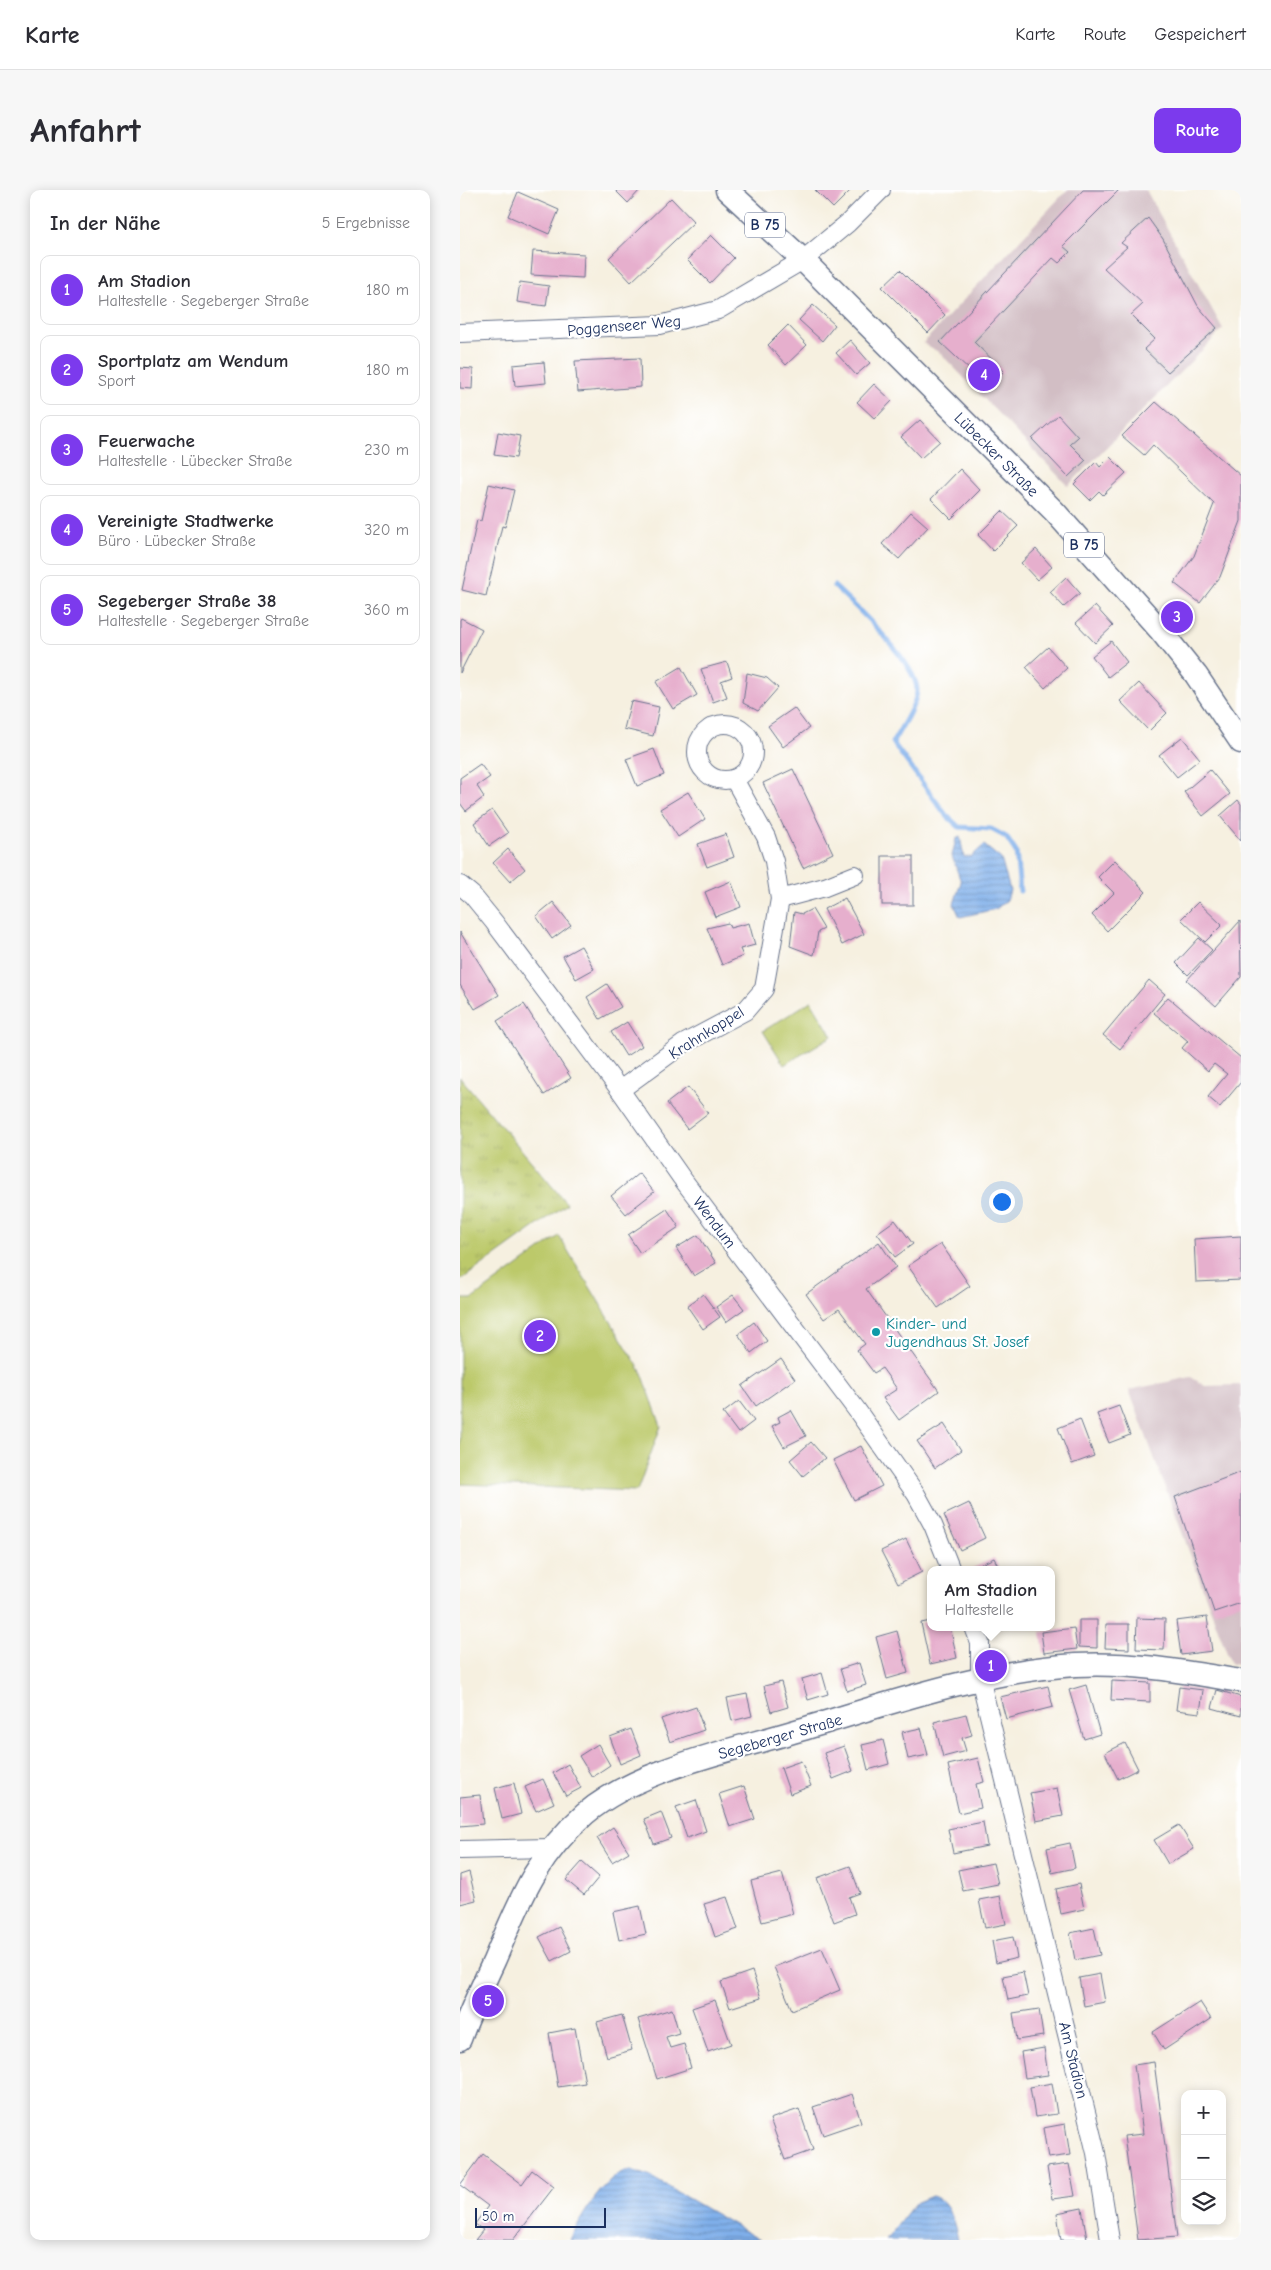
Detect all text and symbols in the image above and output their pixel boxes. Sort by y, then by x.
text: Karte [25,21,79,49]
text: Karte [1015,24,1055,45]
text: Route [1083,24,1126,45]
text: Gespeichert [1154,24,1246,45]
button: Route [1154,108,1241,153]
text: Anfahrt [30,110,141,151]
text: In der Nähe [50,211,160,235]
road number: B 75 [745,212,785,238]
text: 5 Ergebnisse [322,214,410,232]
text: Am Stadion [98,270,191,292]
text: 1 [64,281,70,299]
text: 180 m [366,281,409,299]
text: Haltestelle · Segeberger Straße [98,292,309,310]
street label: Poggenseer Weg [566,312,682,340]
text: Sportplatz am Wendum [98,350,288,372]
pin: 4 [968,356,1000,394]
text: 2 [63,361,71,379]
text: 180 m [366,361,409,379]
text: Sport [98,372,135,390]
street label: Lübecker Straße [950,409,1042,501]
text: Feuerwache [98,430,195,452]
text: 3 [63,441,71,459]
text: 230 m [364,441,409,459]
text: Haltestelle · Lübecker Straße [98,452,292,470]
text: Vereinigte Stadtwerke [98,510,274,532]
text: 4 [63,521,71,539]
text: 320 m [364,521,409,539]
text: Büro · Lübecker Straße [98,532,256,550]
road number: B 75 [1064,532,1104,558]
text: Segeberger Straße 38 [98,590,276,612]
pin: 3 [1161,598,1193,636]
text: 5 [63,601,71,619]
text: 360 m [364,601,409,619]
text: Haltestelle · Segeberger Straße [98,612,309,630]
street label: Krahnkoppel [666,1003,747,1063]
your location [989,1189,1015,1215]
street label: Wendum [689,1193,739,1252]
place label: Kinder- und Jugendhaus St. Josef [886,1315,1030,1351]
pin: 2 [524,1317,556,1355]
marker: Kinder- und Jugendhaus St. Josef [870,1326,882,1338]
popup [927,1566,1055,1631]
text: Am Stadion [945,1579,1037,1601]
text: Haltestelle [945,1601,1014,1619]
pin: 1 [975,1647,1007,1685]
street label: Segeberger Straße [716,1711,844,1763]
pin: 5 [472,1982,504,2020]
street label: Am Stadion [1055,2020,1091,2101]
map controls [1181,2090,1226,2225]
button: + [1181,2090,1226,2135]
button: − [1181,2135,1226,2180]
button: layers [1181,2180,1226,2225]
scale bar [475,2205,606,2228]
text: 50 m [482,2208,514,2225]

